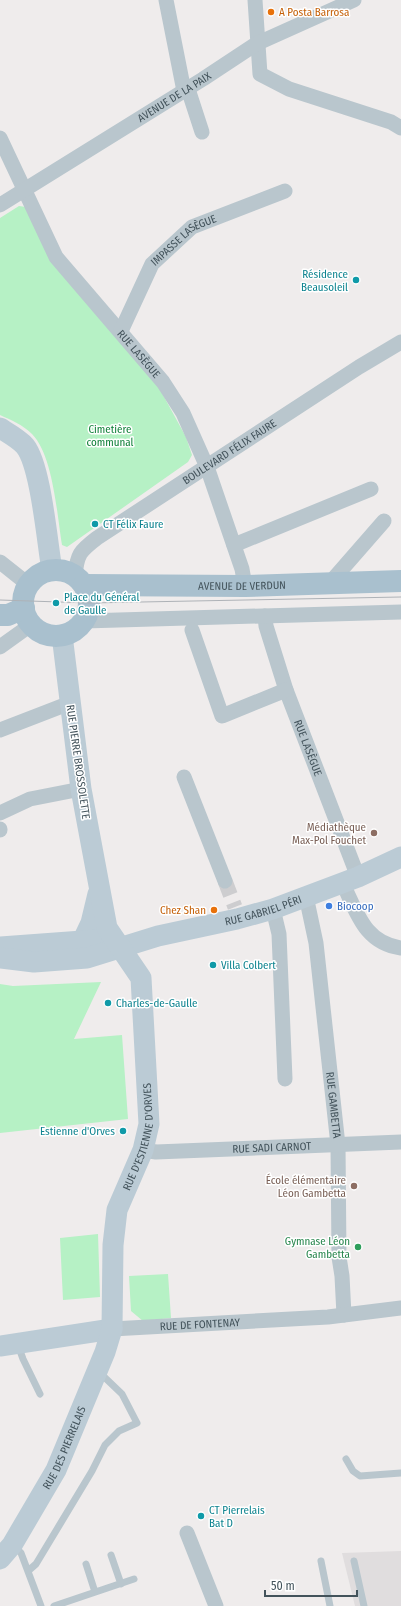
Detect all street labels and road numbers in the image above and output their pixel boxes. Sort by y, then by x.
street label: AVENUE DE LA PAIX [135,69,214,125]
street label: IMPASSE LASÈGUE [148,212,218,268]
street label: RUE LASÈGUE [115,327,163,381]
street label: BOULEVARD FÉLIX FAURE [180,416,278,487]
street label: AVENUE DE VERDUN [198,578,286,593]
street label: RUE PIERRE BROSSOLETTE [64,704,92,820]
street label: RUE LASÈGUE [292,718,325,778]
street label: RUE GABRIEL PÉRI [224,892,303,928]
street label: RUE GAMBETTA [324,1071,344,1139]
street label: RUE D'ESTIENNE D'ORVES [120,1082,156,1192]
street label: RUE SADI CARNOT [232,1139,312,1155]
street label: RUE DE FONTENAY [159,1315,241,1333]
street label: RUE DES PIERRELAIS [40,1404,88,1492]

